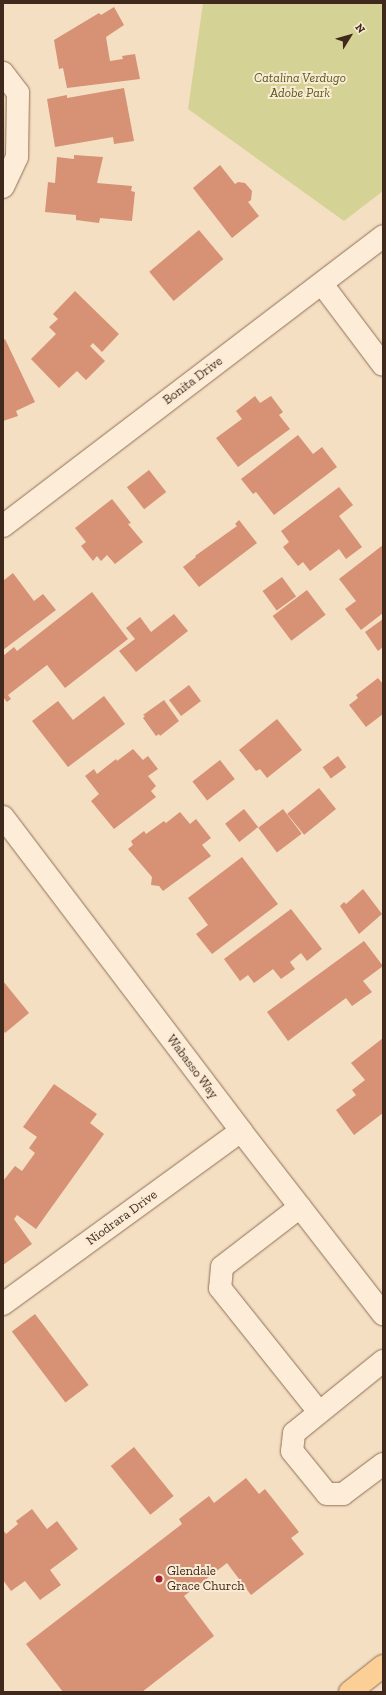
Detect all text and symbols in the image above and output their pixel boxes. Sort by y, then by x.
north arrow [330,16,370,56]
text: N [352,21,368,36]
park label: Catalina Verdugo Adobe Park [254,71,346,102]
street label: Bonita Drive [160,354,226,408]
street label: Wabasso Way [163,1032,221,1102]
street label: Niodrara Drive [83,1187,161,1249]
place label: Glendale Grace Church [167,1564,245,1595]
marker: Glendale Grace Church [154,1574,164,1584]

